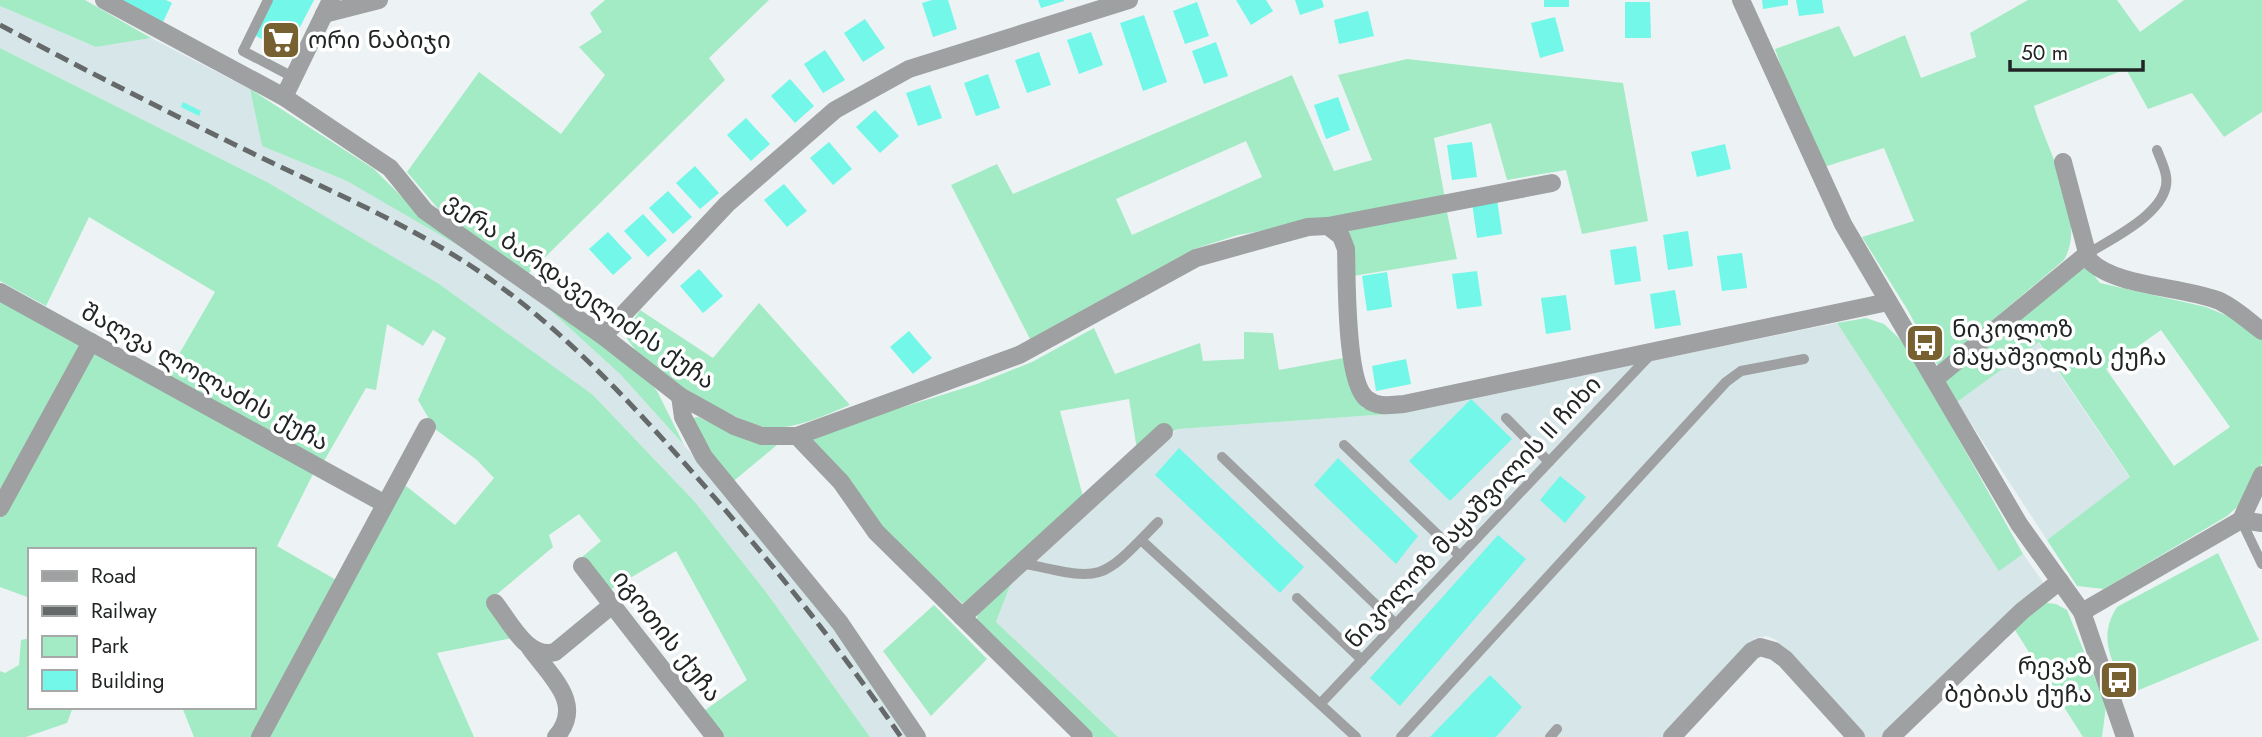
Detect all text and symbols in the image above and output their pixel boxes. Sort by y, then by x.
supermarket icon: ორი ნაბიჯი [260,19,302,61]
place label: ორი ნაბიჯი [308,22,451,57]
scale bar [2010,28,2143,72]
text: 50 m [2021,38,2068,68]
street label: ვერა ბარდაველიძის ქუჩა [438,184,722,397]
street label: შალვა ლოლაძის ქუჩა [75,294,335,459]
place label: ნიკოლოზ მაყაშვილის ქუჩა [1952,311,2166,374]
bus stop icon: ნიკოლოზ მაყაშვილის ქუჩა [1904,322,1946,364]
street label: ნიკოლოზ მაყაშვილის II ჩიხი [1336,367,1609,656]
legend [28,548,256,709]
text: Road [91,561,136,591]
street label: იგოთის ქუჩა [605,562,730,709]
text: Railway [91,596,157,626]
text: Park [91,631,129,661]
place label: რევაზ ბებიას ქუჩა [1944,648,2092,711]
bus stop icon: რევაზ ბებიას ქუჩა [2098,659,2140,701]
text: Building [91,666,164,696]

